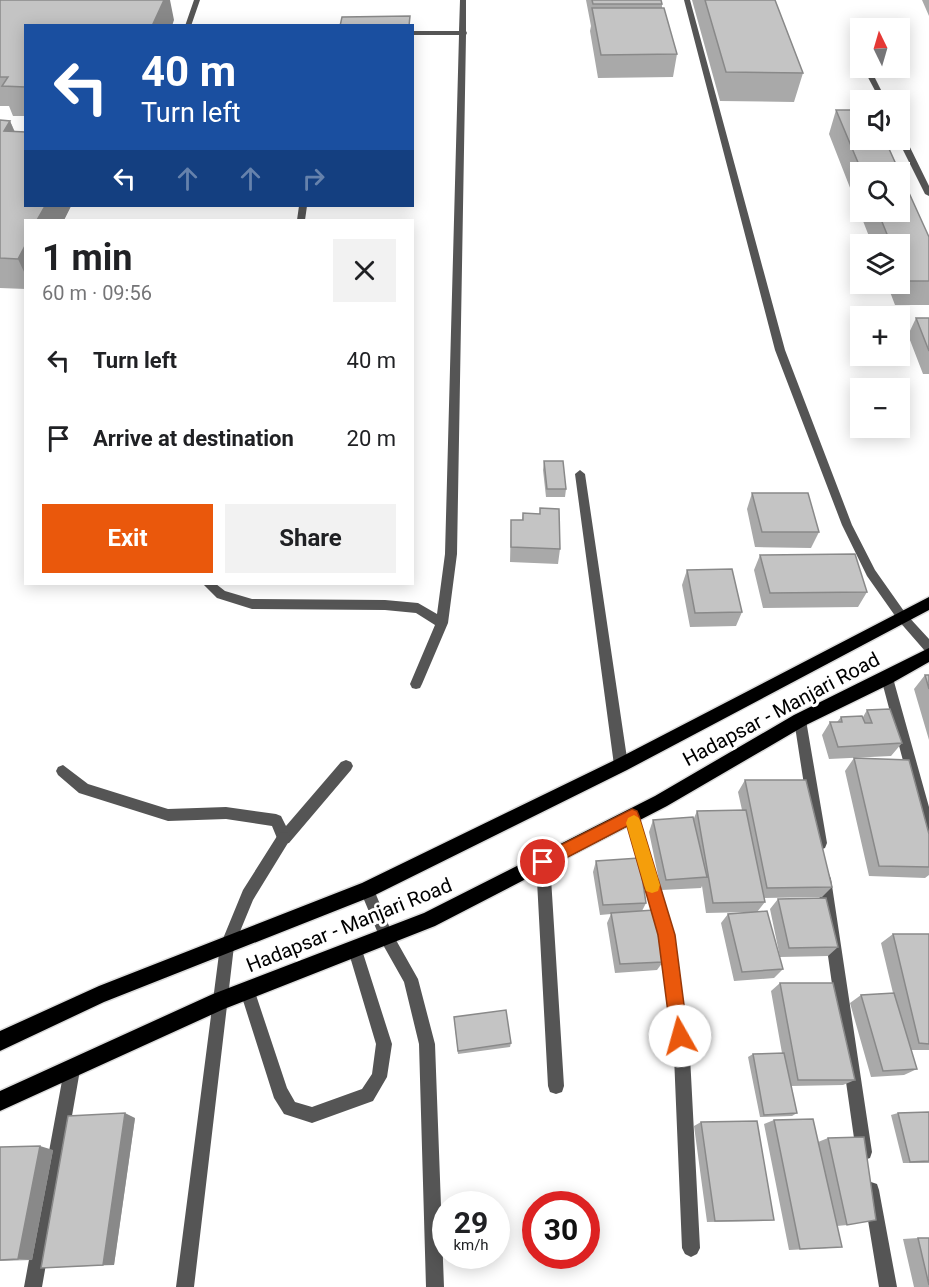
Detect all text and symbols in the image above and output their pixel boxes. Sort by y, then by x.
north arrow [850,18,910,78]
map controls [850,18,910,438]
text: 40 m [141,47,236,96]
icon: left [42,48,120,126]
button: sound [850,90,910,150]
text: Turn left [141,97,241,129]
icon: left [108,162,141,195]
icon: ahead [171,162,204,195]
icon: ahead [234,162,267,195]
icon: right [297,162,330,195]
button: search [850,162,910,222]
button: layers [850,234,910,294]
text: 1 min [42,237,133,279]
button: close [333,239,396,302]
text: 60 m · 09:56 [42,281,152,305]
button: + [850,306,910,366]
icon: left [42,344,75,377]
text: Turn left [93,348,177,373]
text: 40 m [347,348,396,373]
button: − [850,378,910,438]
icon: arrive [42,422,75,455]
text: Arrive at destination [93,426,294,451]
text: 20 m [347,426,396,451]
button: Exit [42,504,213,573]
button: Share [225,504,396,573]
street label: Hadapsar - Manjari Road [678,647,884,771]
pin [517,836,568,887]
icon: arrive [526,845,559,878]
street label: Hadapsar - Manjari Road [243,873,455,977]
position arrow [648,1004,712,1068]
speed limit sign: 30 [522,1191,600,1269]
text: 29 [454,1205,488,1240]
text: km/h [453,1236,489,1254]

